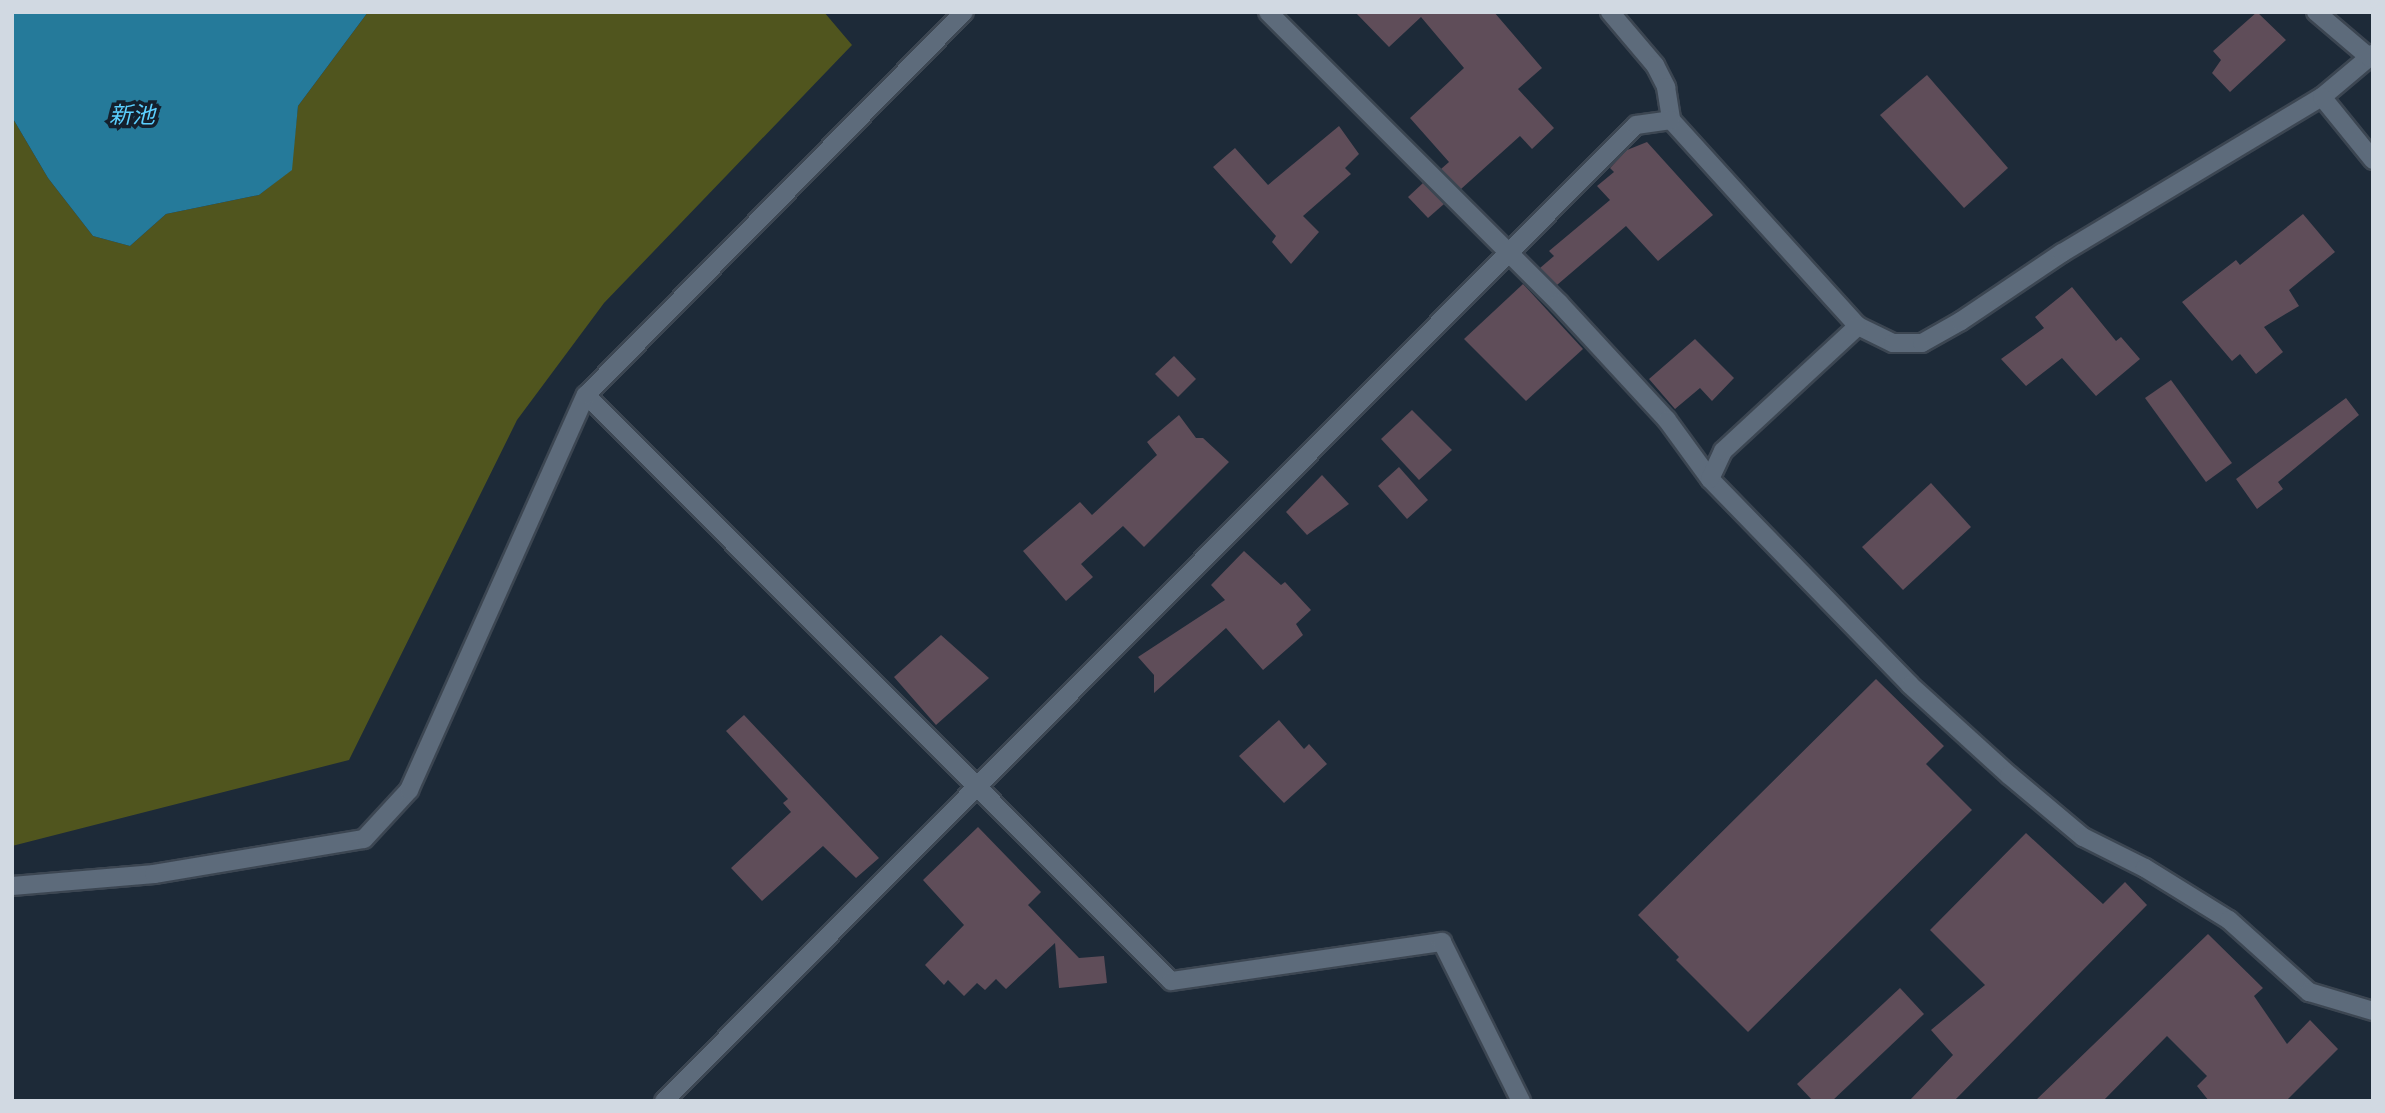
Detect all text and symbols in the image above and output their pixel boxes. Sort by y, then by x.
water label: 新池 [109,102,155,130]

